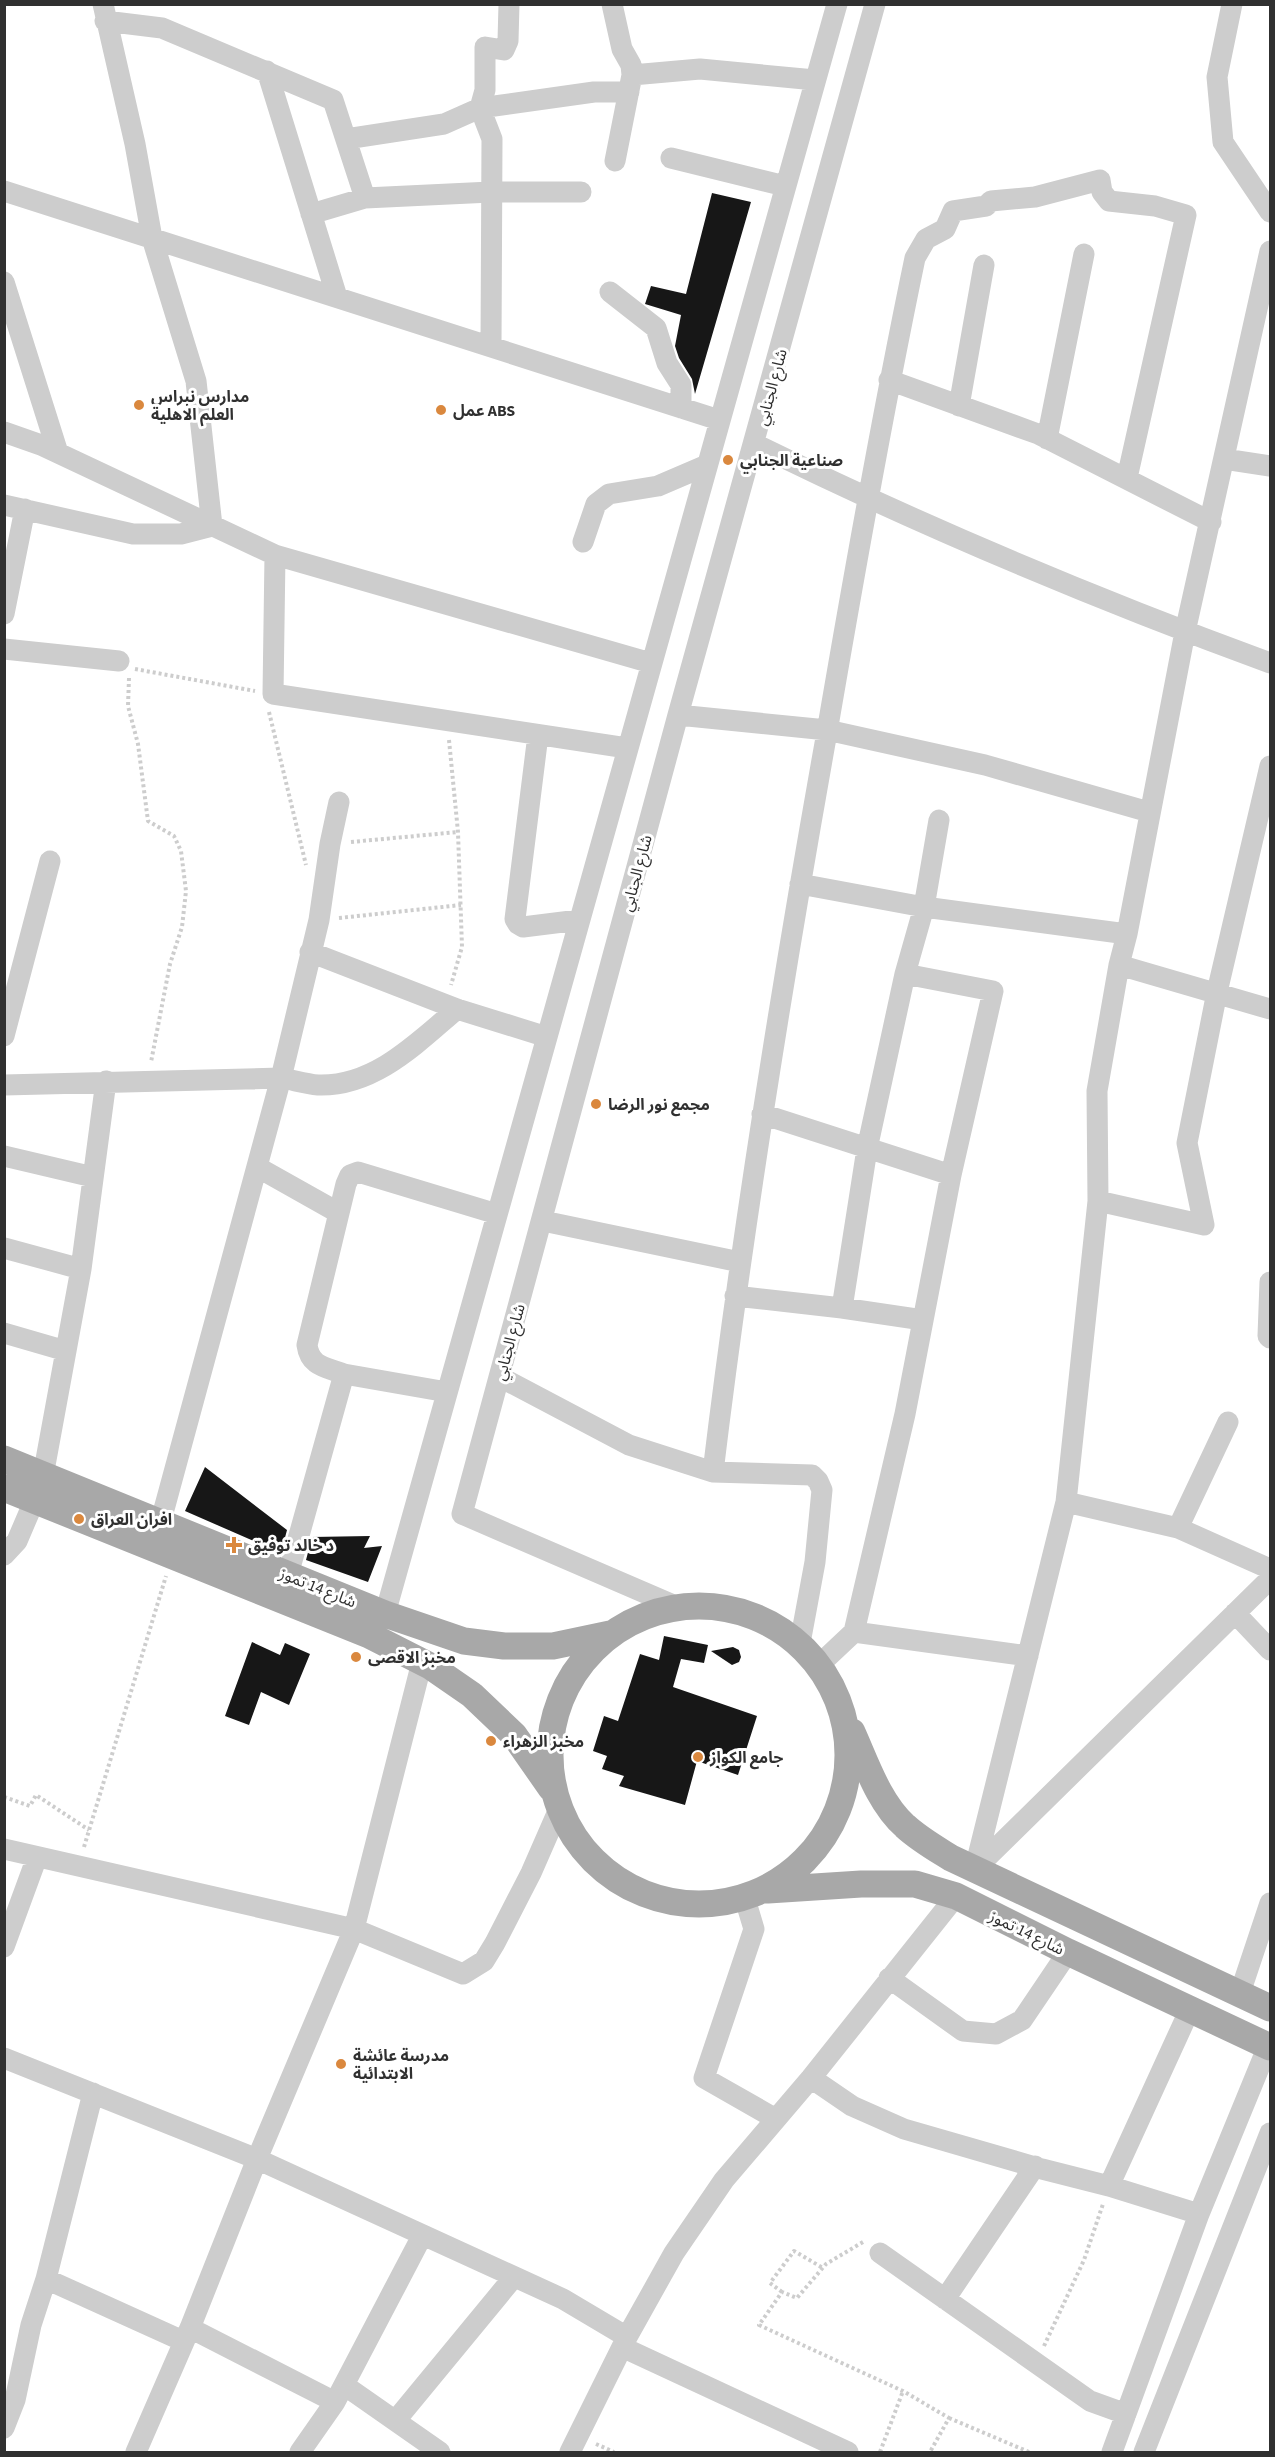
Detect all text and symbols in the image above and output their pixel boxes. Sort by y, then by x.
street label: شارع الجنابي [751,346,794,428]
place label: مدارس نبراس العلم الاهلية [151,386,249,427]
marker: مدارس نبراس العلم الاهلية [132,398,146,412]
place label: عمل ABS [453,400,515,422]
marker: عمل ABS [434,403,448,417]
place label: صناعية الجنابي [740,450,843,474]
marker: صناعية الجنابي [721,453,735,467]
street label: شارع الجنابي [616,832,659,914]
place label: مجمع نور الرضا [608,1094,710,1117]
marker: مجمع نور الرضا [589,1097,603,1111]
street label: شارع الجنابي [489,1301,532,1383]
place label: افران العراق [91,1509,172,1531]
marker: افران العراق [72,1512,86,1526]
place label: د خالد توفيق [248,1535,334,1557]
marker: د خالد توفيق [225,1536,243,1554]
street label: شارع 14 تموز [275,1562,359,1614]
place label: مخبز الاقصى [368,1647,456,1669]
marker: مخبز الاقصى [349,1650,363,1664]
place label: مخبز الزهراء [503,1731,584,1753]
marker: مخبز الزهراء [484,1734,498,1748]
place label: جامع الكواز [709,1747,783,1770]
marker: جامع الكواز [691,1750,705,1764]
street label: شارع 14 تموز [984,1905,1068,1961]
place label: مدرسة عائشة الابتدائية [353,2045,449,2085]
marker: مدرسة عائشة الابتدائية [334,2057,348,2071]

